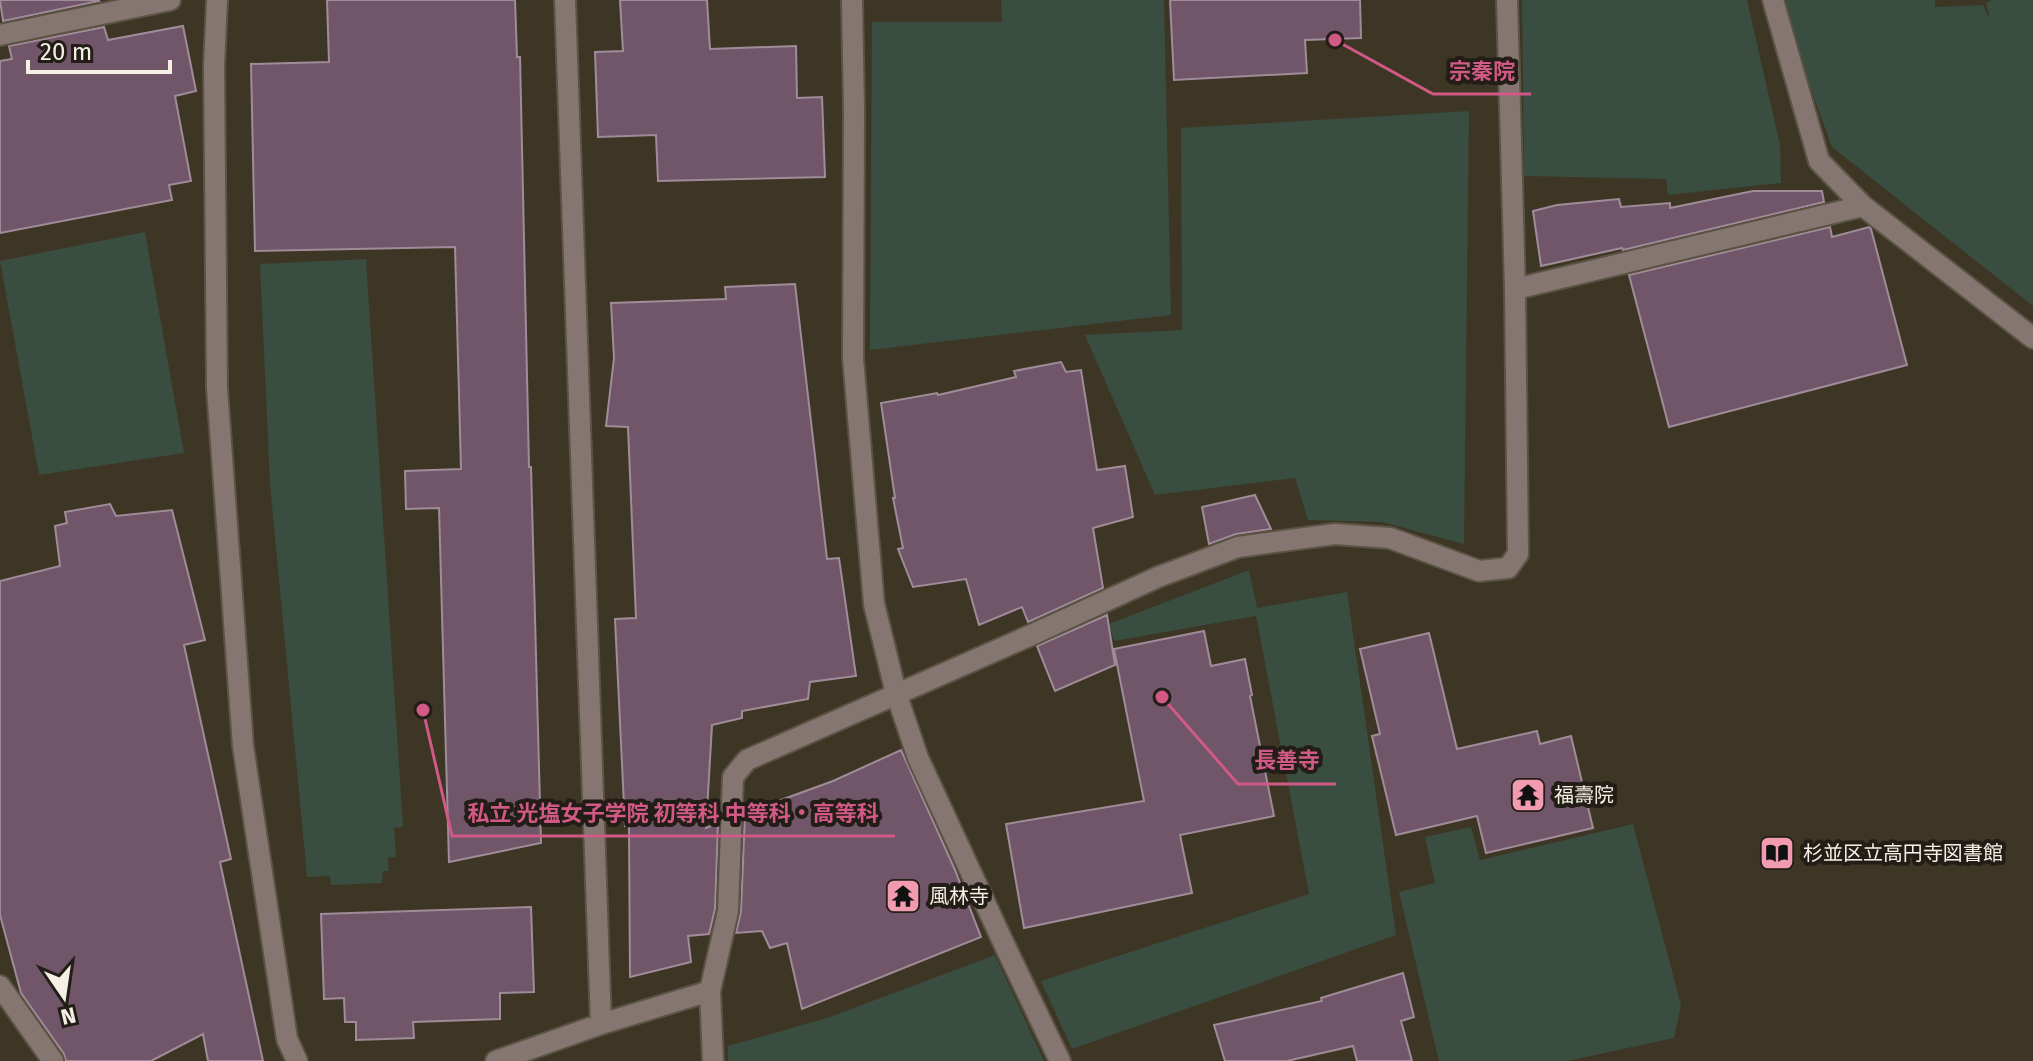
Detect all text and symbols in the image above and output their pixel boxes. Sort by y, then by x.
scale bar [28,24,170,74]
text: 20 m [40,38,92,66]
callout: 宗秦院 [1433,48,1531,94]
text: 宗秦院 [1449,58,1515,85]
callout: 長善寺 [1238,738,1336,784]
text: 長善寺 [1254,747,1320,774]
temple icon: 福壽院 [1509,776,1547,814]
place label: 福壽院 [1554,783,1614,807]
callout: 私立 光塩女子学院 初等科 中等科・高等科 [452,790,895,836]
text: 私立 光塩女子学院 初等科 中等科・高等科 [467,800,879,827]
library icon: 杉並区立高円寺図書館 [1758,834,1796,872]
place label: 杉並区立高円寺図書館 [1803,841,2003,865]
temple icon: 風林寺 [884,877,922,915]
place label: 風林寺 [929,884,989,908]
north arrow [24,957,104,1037]
text: N [58,1001,79,1031]

